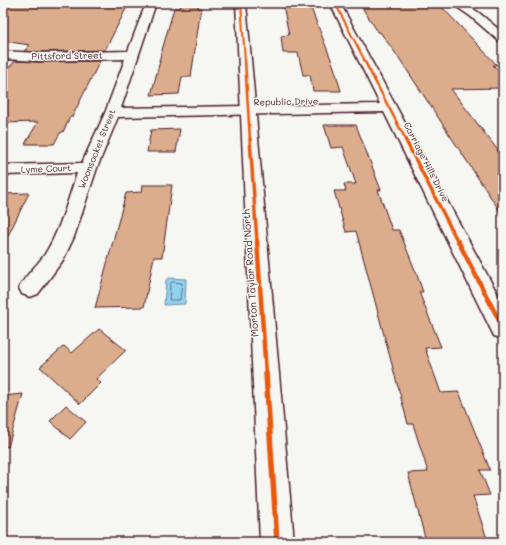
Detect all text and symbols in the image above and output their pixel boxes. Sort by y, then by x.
street label: Pittsford Street [31,49,103,62]
street label: Republic Drive [254,95,318,108]
street label: Woonsocket Street [76,108,117,190]
street label: Carriage Hills Drive [402,120,451,203]
street label: Lyme Court [21,162,71,175]
street label: Morton Taylor Road North [239,208,261,337]

